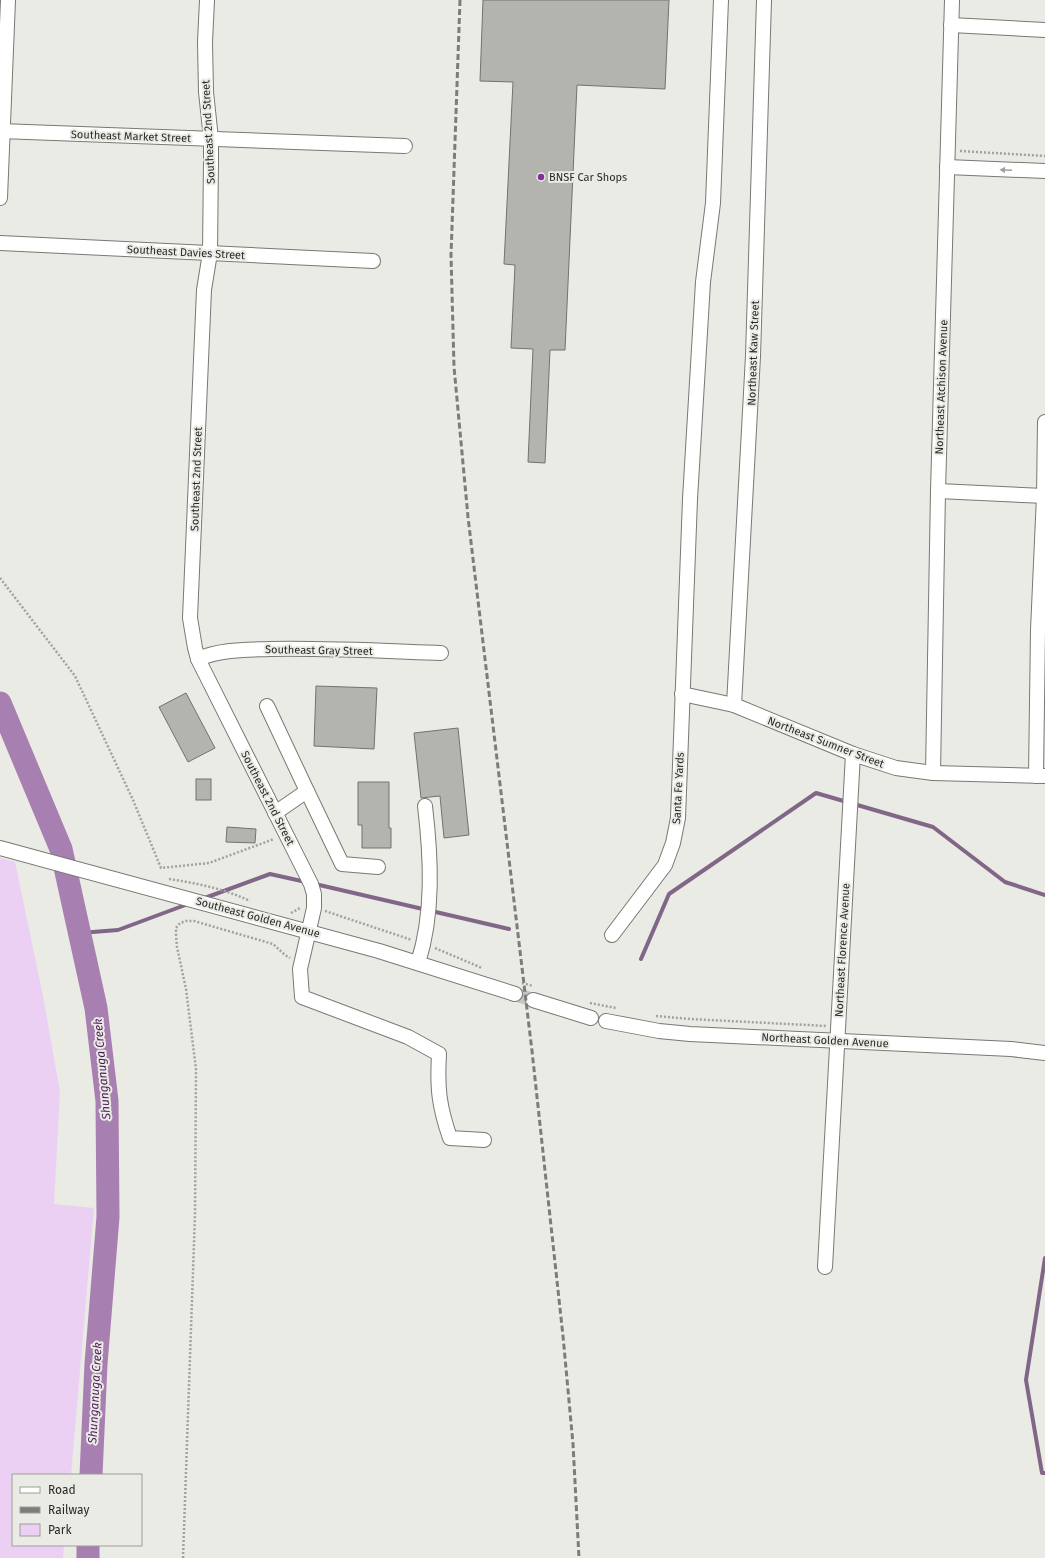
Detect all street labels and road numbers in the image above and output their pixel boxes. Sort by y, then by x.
street label: Southeast 2nd Street [199,80,218,184]
street label: Southeast Market Street [71,128,191,145]
street label: Southeast Davies Street [127,243,245,262]
street label: Northeast Kaw Street [745,300,762,406]
street label: Northeast Atchison Avenue [933,319,950,455]
street label: Southeast 2nd Street [188,427,205,531]
street label: Southeast Gray Street [265,643,373,658]
street label: Northeast Sumner Street [766,714,886,771]
street label: Southeast 2nd Street [238,749,297,848]
street label: Santa Fe Yards [670,752,687,824]
street label: Northeast Florence Avenue [832,883,852,1017]
street label: Southeast Golden Avenue [194,895,321,940]
street label: Northeast Golden Avenue [761,1031,889,1050]

